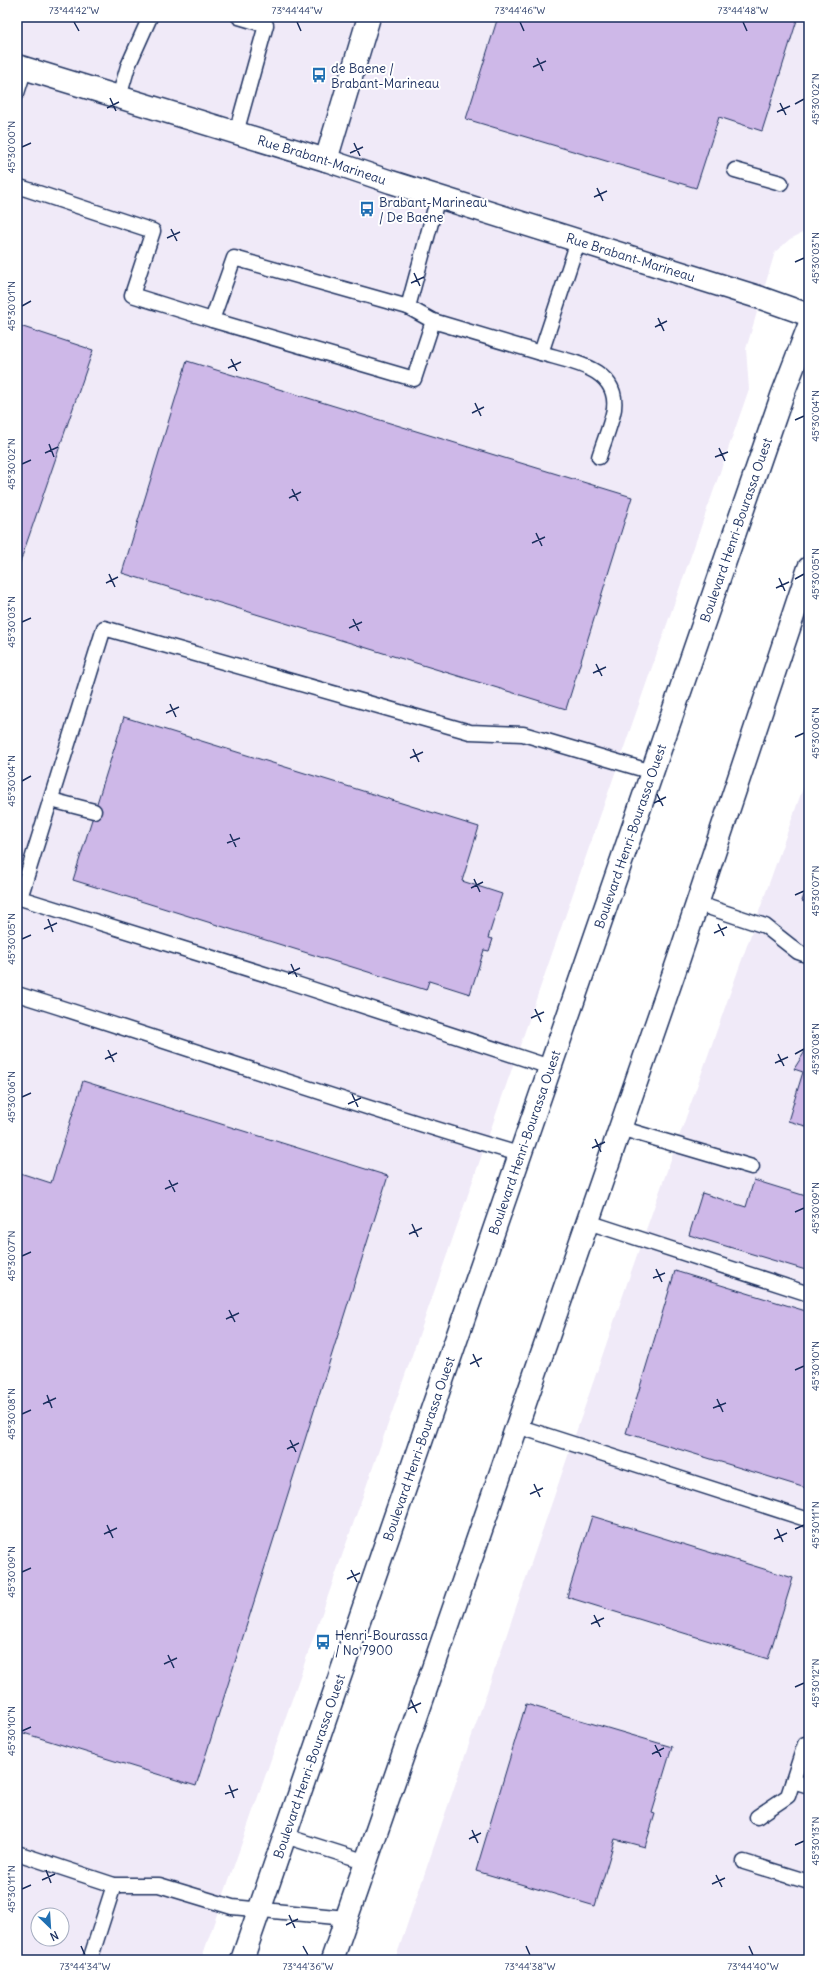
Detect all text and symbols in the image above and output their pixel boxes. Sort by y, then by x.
text: 73°44'42"W [49,4,99,17]
text: 73°44'44"W [272,4,322,17]
text: 73°44'46"W [495,4,545,17]
text: 73°44'48"W [718,4,768,17]
place label: de Baene / Brabant-Marineau [331,60,440,92]
bus stop icon: de Baene / Brabant-Marineau [310,66,328,84]
text: 45°30'02"N [809,73,822,125]
text: 45°30'00"N [5,121,18,173]
street label: Rue Brabant-Marineau [255,132,389,189]
place label: Brabant-Marineau / De Baene [379,194,488,226]
bus stop icon: Brabant-Marineau / De Baene [358,200,376,218]
street label: Rue Brabant-Marineau [564,229,698,286]
text: 45°30'03"N [809,232,822,284]
text: 45°30'01"N [5,281,18,331]
text: 45°30'04"N [809,390,822,442]
street label: Boulevard Henri-Bourassa Ouest [697,435,776,624]
text: 45°30'02"N [5,438,18,490]
text: 45°30'05"N [809,548,822,600]
text: 45°30'03"N [5,596,18,648]
text: 45°30'06"N [809,707,822,759]
street label: Boulevard Henri-Bourassa Ouest [591,741,670,931]
text: 45°30'04"N [5,755,18,807]
text: 45°30'07"N [809,866,822,916]
text: 45°30'05"N [5,913,18,965]
text: 45°30'08"N [809,1023,822,1075]
street label: Boulevard Henri-Bourassa Ouest [485,1048,565,1237]
text: 45°30'06"N [5,1071,18,1123]
text: 45°30'09"N [809,1182,822,1234]
text: 45°30'07"N [5,1231,18,1281]
text: 45°30'10"N [809,1341,822,1391]
street label: Boulevard Henri-Bourassa Ouest [379,1354,459,1543]
text: 45°30'08"N [5,1388,18,1440]
text: 45°30'11"N [809,1501,822,1549]
text: 45°30'09"N [5,1546,18,1598]
place label: Henri-Bourassa / No 7900 [335,1627,428,1659]
bus stop icon: Henri-Bourassa / No 7900 [314,1633,332,1651]
text: 45°30'12"N [809,1659,822,1707]
street label: Boulevard Henri-Bourassa Ouest [270,1671,349,1861]
text: 45°30'10"N [5,1706,18,1756]
text: 45°30'13"N [809,1816,822,1866]
text: 45°30'11"N [5,1865,18,1913]
north arrow [30,1907,70,1947]
text: N [48,1928,61,1944]
text: 73°44'34"W [59,1960,111,1973]
text: 73°44'36"W [282,1960,334,1973]
text: 73°44'38"W [504,1960,556,1973]
text: 73°44'40"W [727,1960,779,1973]

